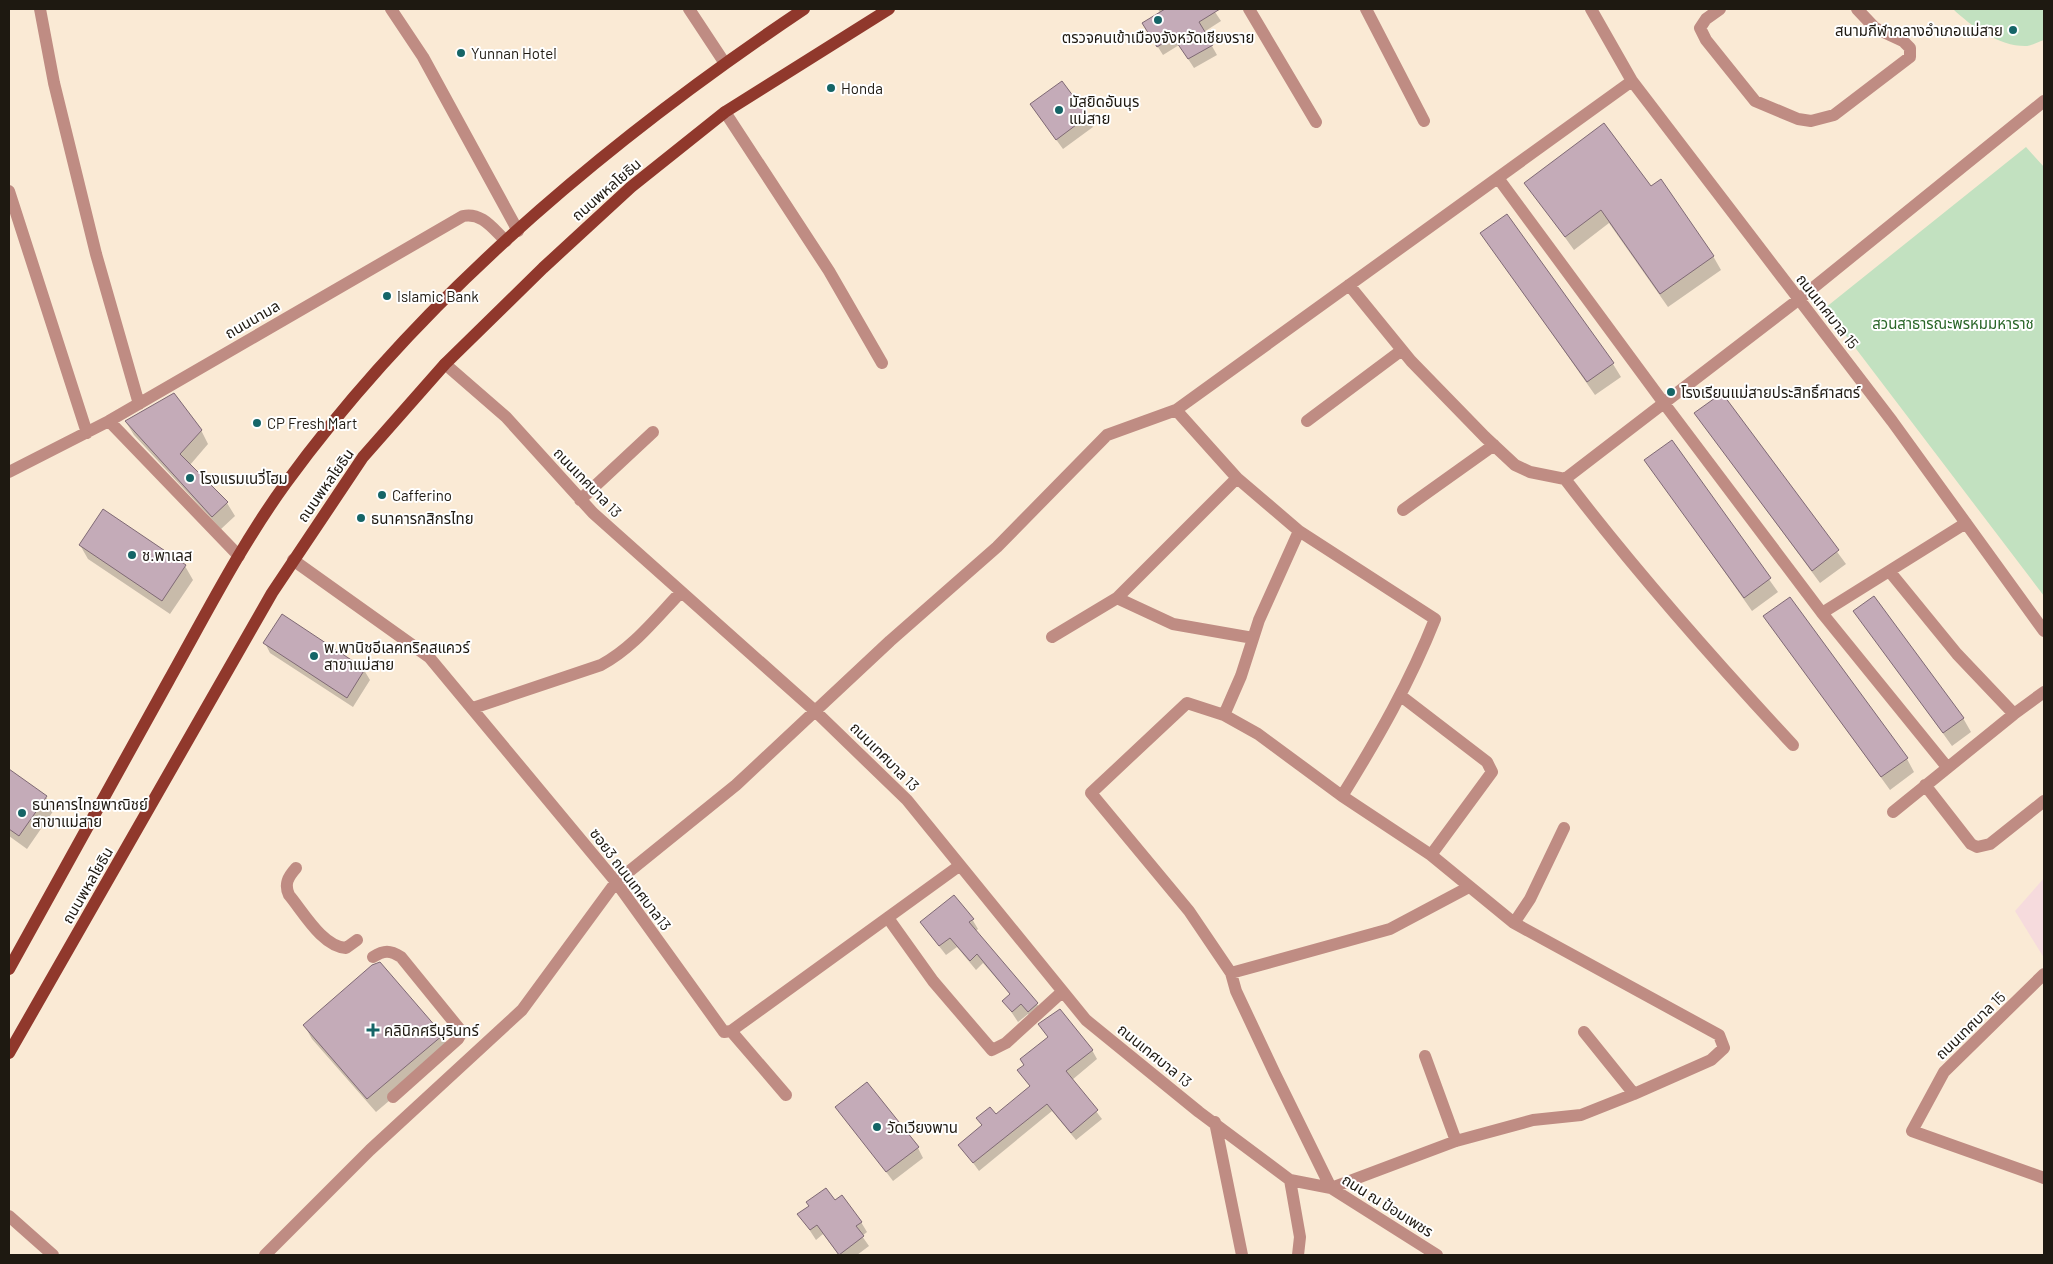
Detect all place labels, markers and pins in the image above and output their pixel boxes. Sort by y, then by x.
marker: ตรวจคนเข้าเมืองจังหวัดเชียงราย [1152,14,1164,26]
place label: สนามกีฬากลางอำเภอแม่สาย [1835,21,2003,39]
marker: สนามกีฬากลางอำเภอแม่สาย [2007,24,2019,36]
place label: ตรวจคนเข้าเมืองจังหวัดเชียงราย [1062,28,1254,46]
place label: Yunnan Hotel [471,44,557,62]
marker: Yunnan Hotel [455,47,467,59]
place label: Honda [841,79,883,97]
marker: Honda [825,82,837,94]
place label: มัสยิดอันนุร แม่สาย [1069,92,1139,127]
marker: มัสยิดอันนุร แม่สาย [1053,104,1065,116]
place label: Islamic Bank [397,287,479,305]
marker: Islamic Bank [381,290,393,302]
place label: โรงเรียนแม่สายประสิทธิ์ศาสตร์ [1681,383,1861,401]
marker: โรงเรียนแม่สายประสิทธิ์ศาสตร์ [1665,386,1677,398]
place label: CP Fresh Mart [267,414,357,432]
marker: CP Fresh Mart [251,417,263,429]
place label: โรงแรมเนวี่โฮม [200,468,288,487]
marker: โรงแรมเนวี่โฮม [184,472,196,484]
place label: Cafferino [392,486,452,504]
marker: Cafferino [376,489,388,501]
place label: ธนาคารกสิกรไทย [371,509,474,527]
marker: ธนาคารกสิกรไทย [355,512,367,524]
place label: ช.พาเลส [142,546,193,564]
marker: ช.พาเลส [126,549,138,561]
place label: พ.พานิชอีเลคทริคสแควร์ สาขาแม่สาย [324,638,470,673]
marker: พ.พานิชอีเลคทริคสแควร์ สาขาแม่สาย [308,650,320,662]
place label: ธนาคารไทยพาณิชย์ สาขาแม่สาย [32,795,148,830]
marker: ธนาคารไทยพาณิชย์ สาขาแม่สาย [16,807,28,819]
place label: คลินิกศรีบุรินทร์ [384,1021,479,1040]
marker: คลินิกศรีบุรินทร์ [366,1023,380,1037]
place label: วัดเวียงพาน [887,1118,958,1136]
marker: วัดเวียงพาน [871,1121,883,1133]

